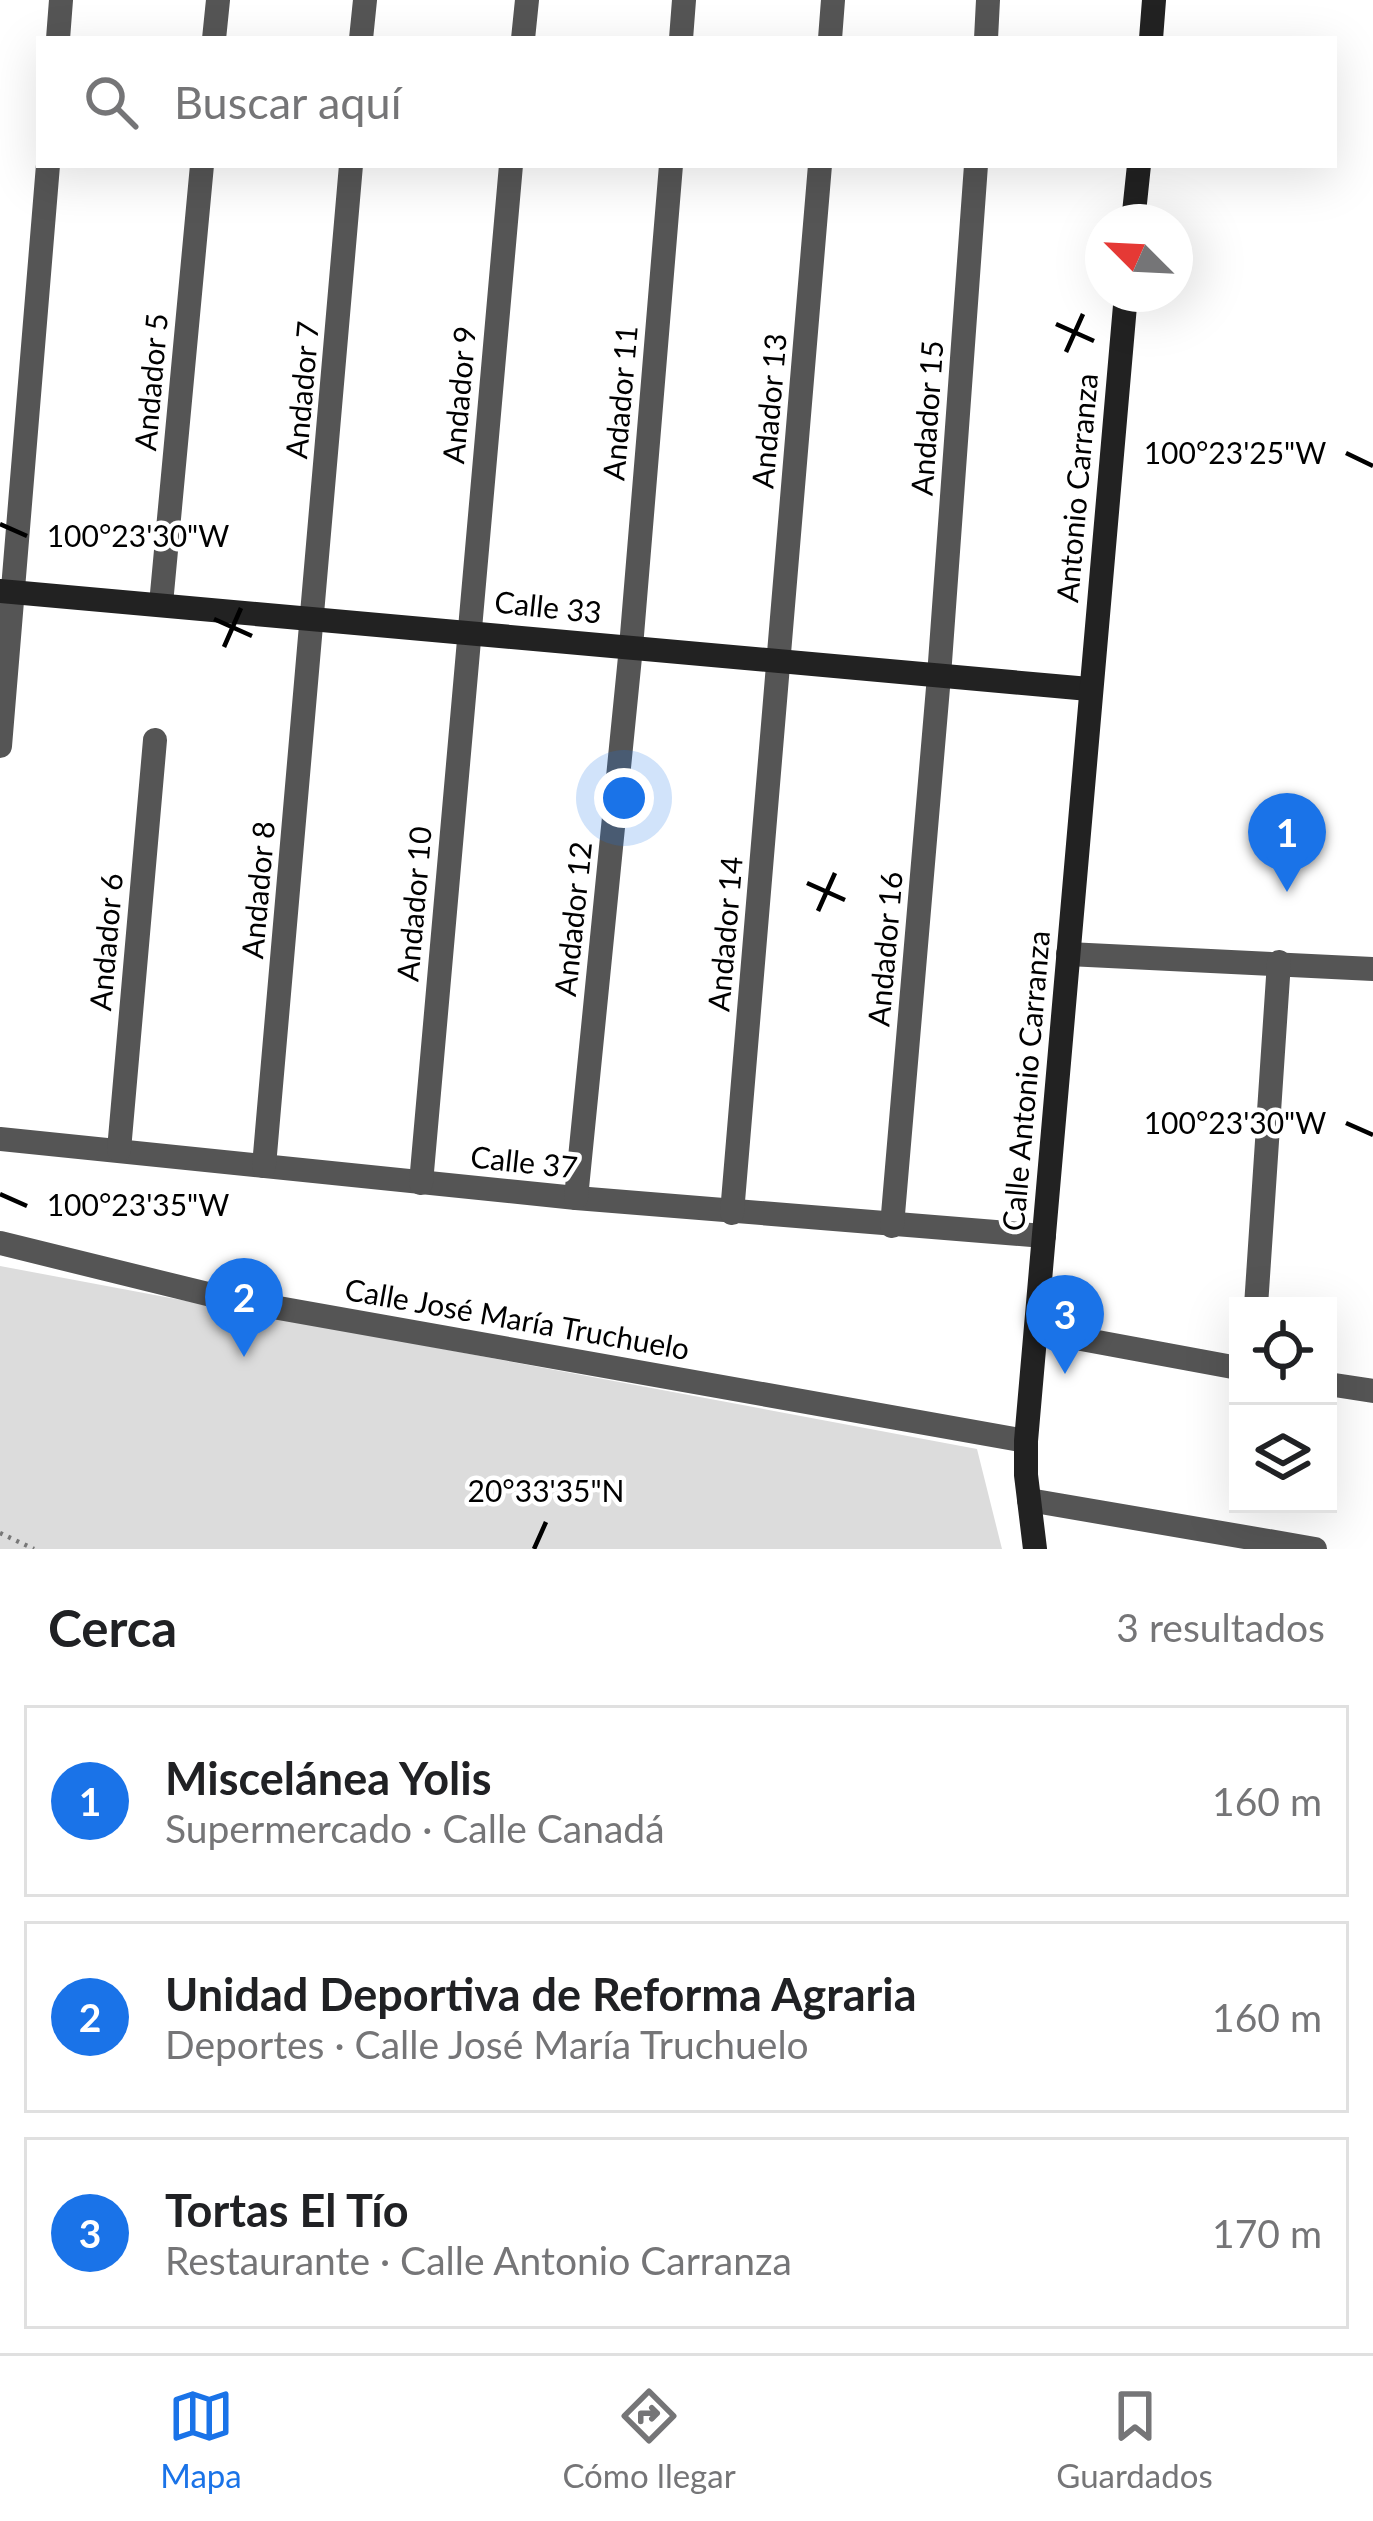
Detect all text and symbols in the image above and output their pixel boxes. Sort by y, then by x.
search box [36,36,1337,168]
icon: search [78,69,144,135]
text: Buscar aquí [174,75,401,129]
north arrow [1085,204,1193,312]
street label: Andador 5 [126,312,174,452]
street label: Andador 7 [277,320,325,460]
street label: Andador 11 [594,324,644,482]
street label: Andador 9 [434,325,482,465]
street label: Andador 13 [743,332,793,490]
street label: Andador 15 [903,339,949,497]
street label: Antonio Carranza [1048,372,1104,604]
text: 100°23'25"W [1144,434,1326,470]
text: 100°23'30"W [47,517,229,553]
street label: Calle 33 [493,582,604,630]
your location [594,768,654,828]
pin: 1 [1248,793,1326,892]
street label: Andador 8 [233,820,281,960]
street label: Andador 10 [388,825,438,983]
street label: Andador 12 [546,840,598,998]
street label: Andador 14 [699,855,749,1013]
street label: Andador 16 [859,870,909,1028]
street label: Andador 6 [81,872,129,1012]
street label: Calle Antonio Carranza [994,929,1056,1233]
text: 100°23'30"W [1144,1104,1326,1140]
street label: Calle 37 [469,1137,580,1185]
text: 100°23'35"W [47,1186,229,1222]
pin: 2 [205,1258,283,1357]
street label: Calle José María Truchuelo [342,1270,692,1366]
pin: 3 [1026,1275,1104,1374]
map controls [1229,1297,1337,1513]
button: locate [1229,1297,1337,1405]
button: layers [1229,1405,1337,1513]
text: 20°33'35"N [468,1472,624,1508]
text: Cerca [48,1597,177,1658]
text: 3 resultados [1116,1604,1325,1650]
text: Miscelánea Yolis [165,1751,491,1805]
text: 1 [79,1778,101,1824]
text: 160 m [1212,1778,1322,1824]
text: Supermercado · Calle Canadá [165,1805,665,1851]
text: Unidad Deportiva de Reforma Agraria [165,1967,917,2021]
text: 2 [79,1994,101,2040]
text: 160 m [1212,1994,1322,2040]
text: Deportes · Calle José María Truchuelo [165,2021,809,2067]
text: Tortas El Tío [165,2183,409,2237]
text: 3 [79,2210,101,2256]
text: 170 m [1212,2210,1322,2256]
text: Restaurante · Calle Antonio Carranza [165,2237,792,2283]
tab: Mapa [160,2383,242,2495]
tab: Cómo llegar [562,2383,736,2495]
tab: Guardados [1056,2383,1213,2495]

